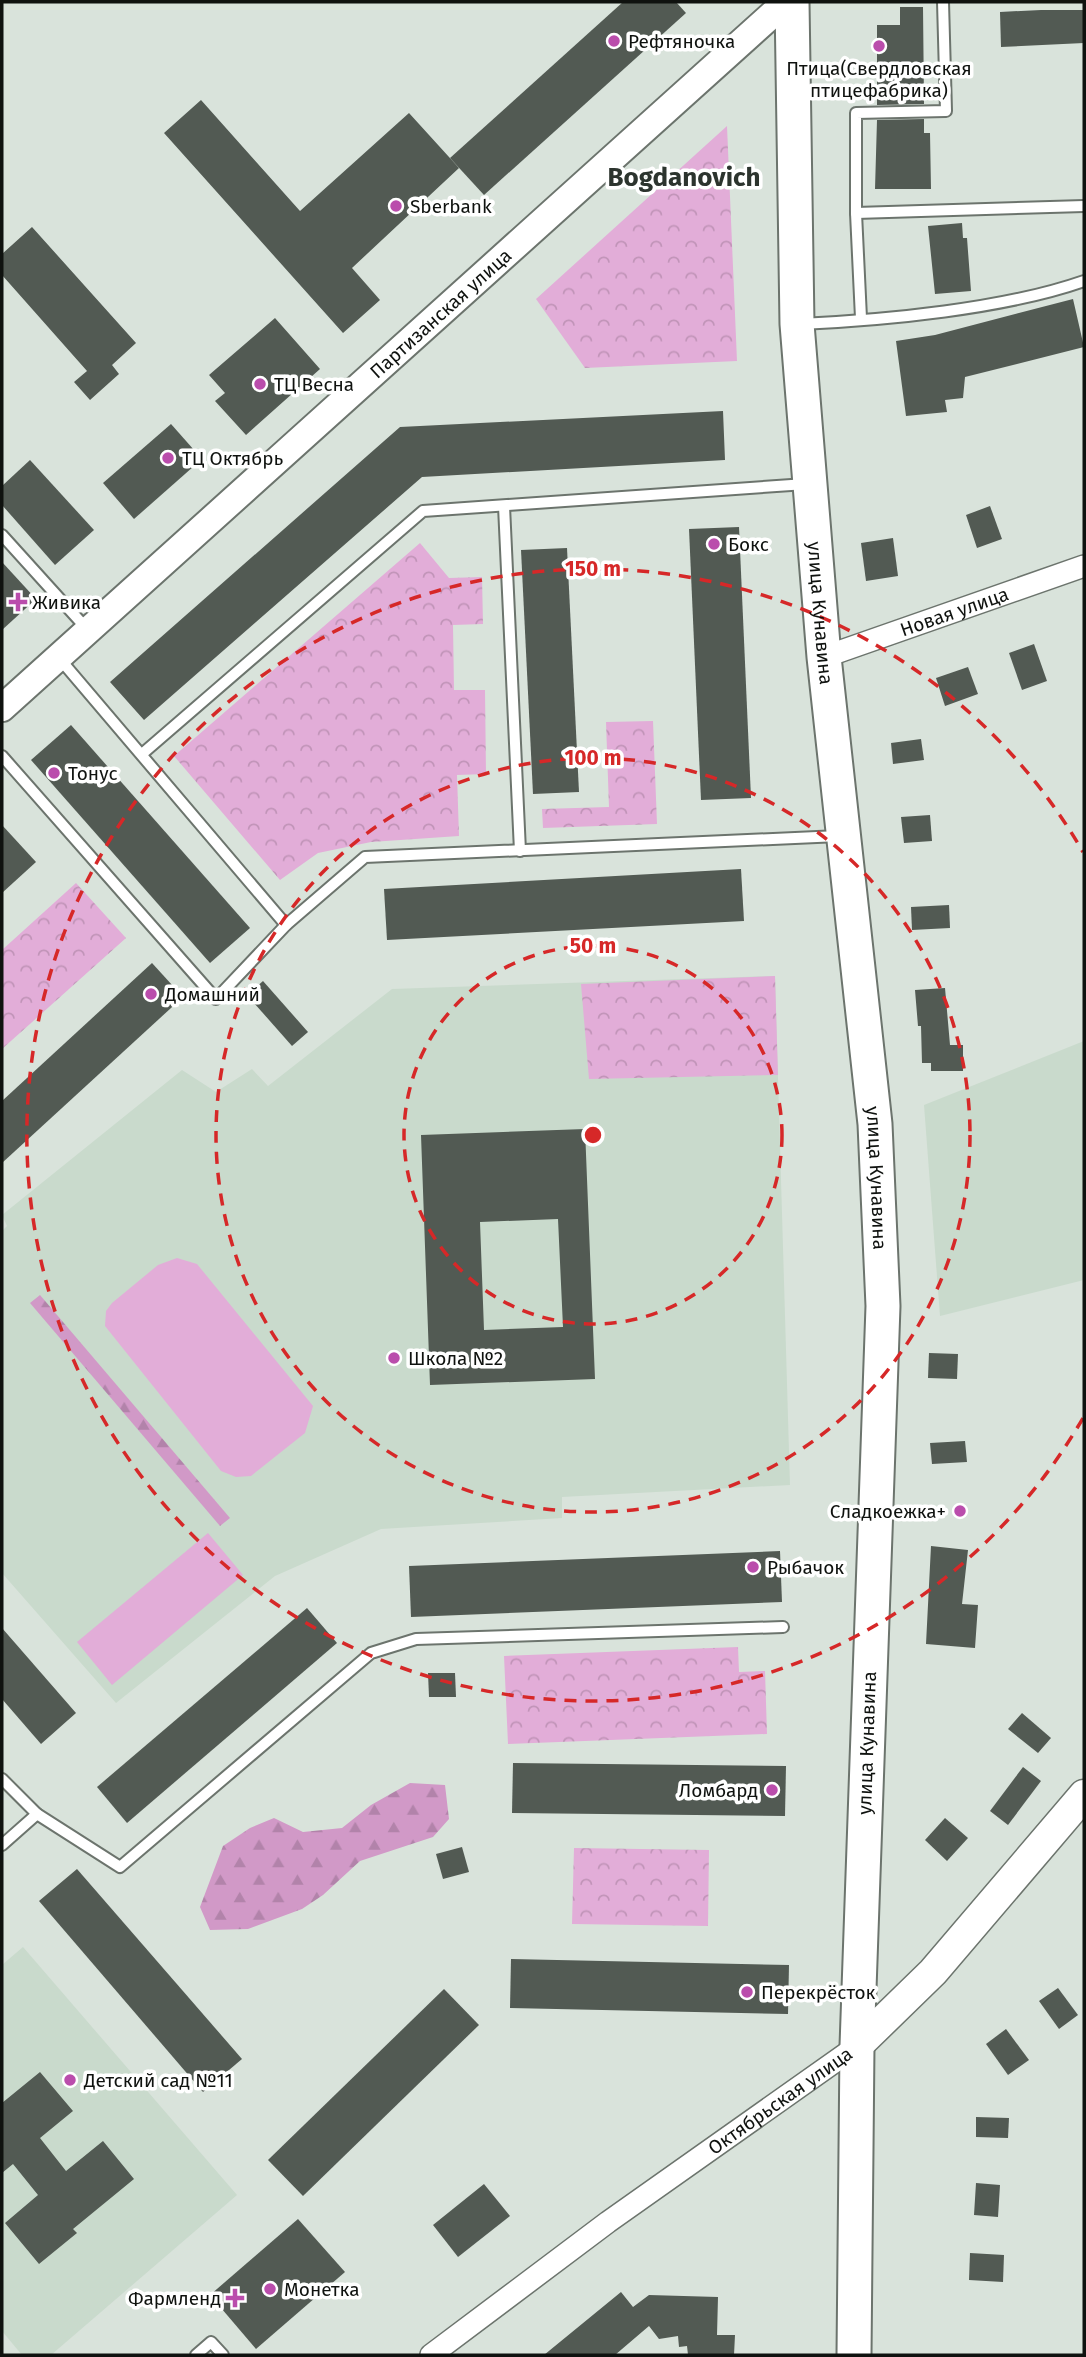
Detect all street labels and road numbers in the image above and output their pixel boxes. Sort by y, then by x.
street label: Партизанская улица [365,244,516,383]
street label: улица Кунавина [803,540,838,686]
street label: Новая улица [897,582,1012,641]
street label: улица Кунавина [862,1105,892,1250]
street label: улица Кунавина [853,1671,881,1815]
street label: Октябрьская улица [703,2042,857,2159]

